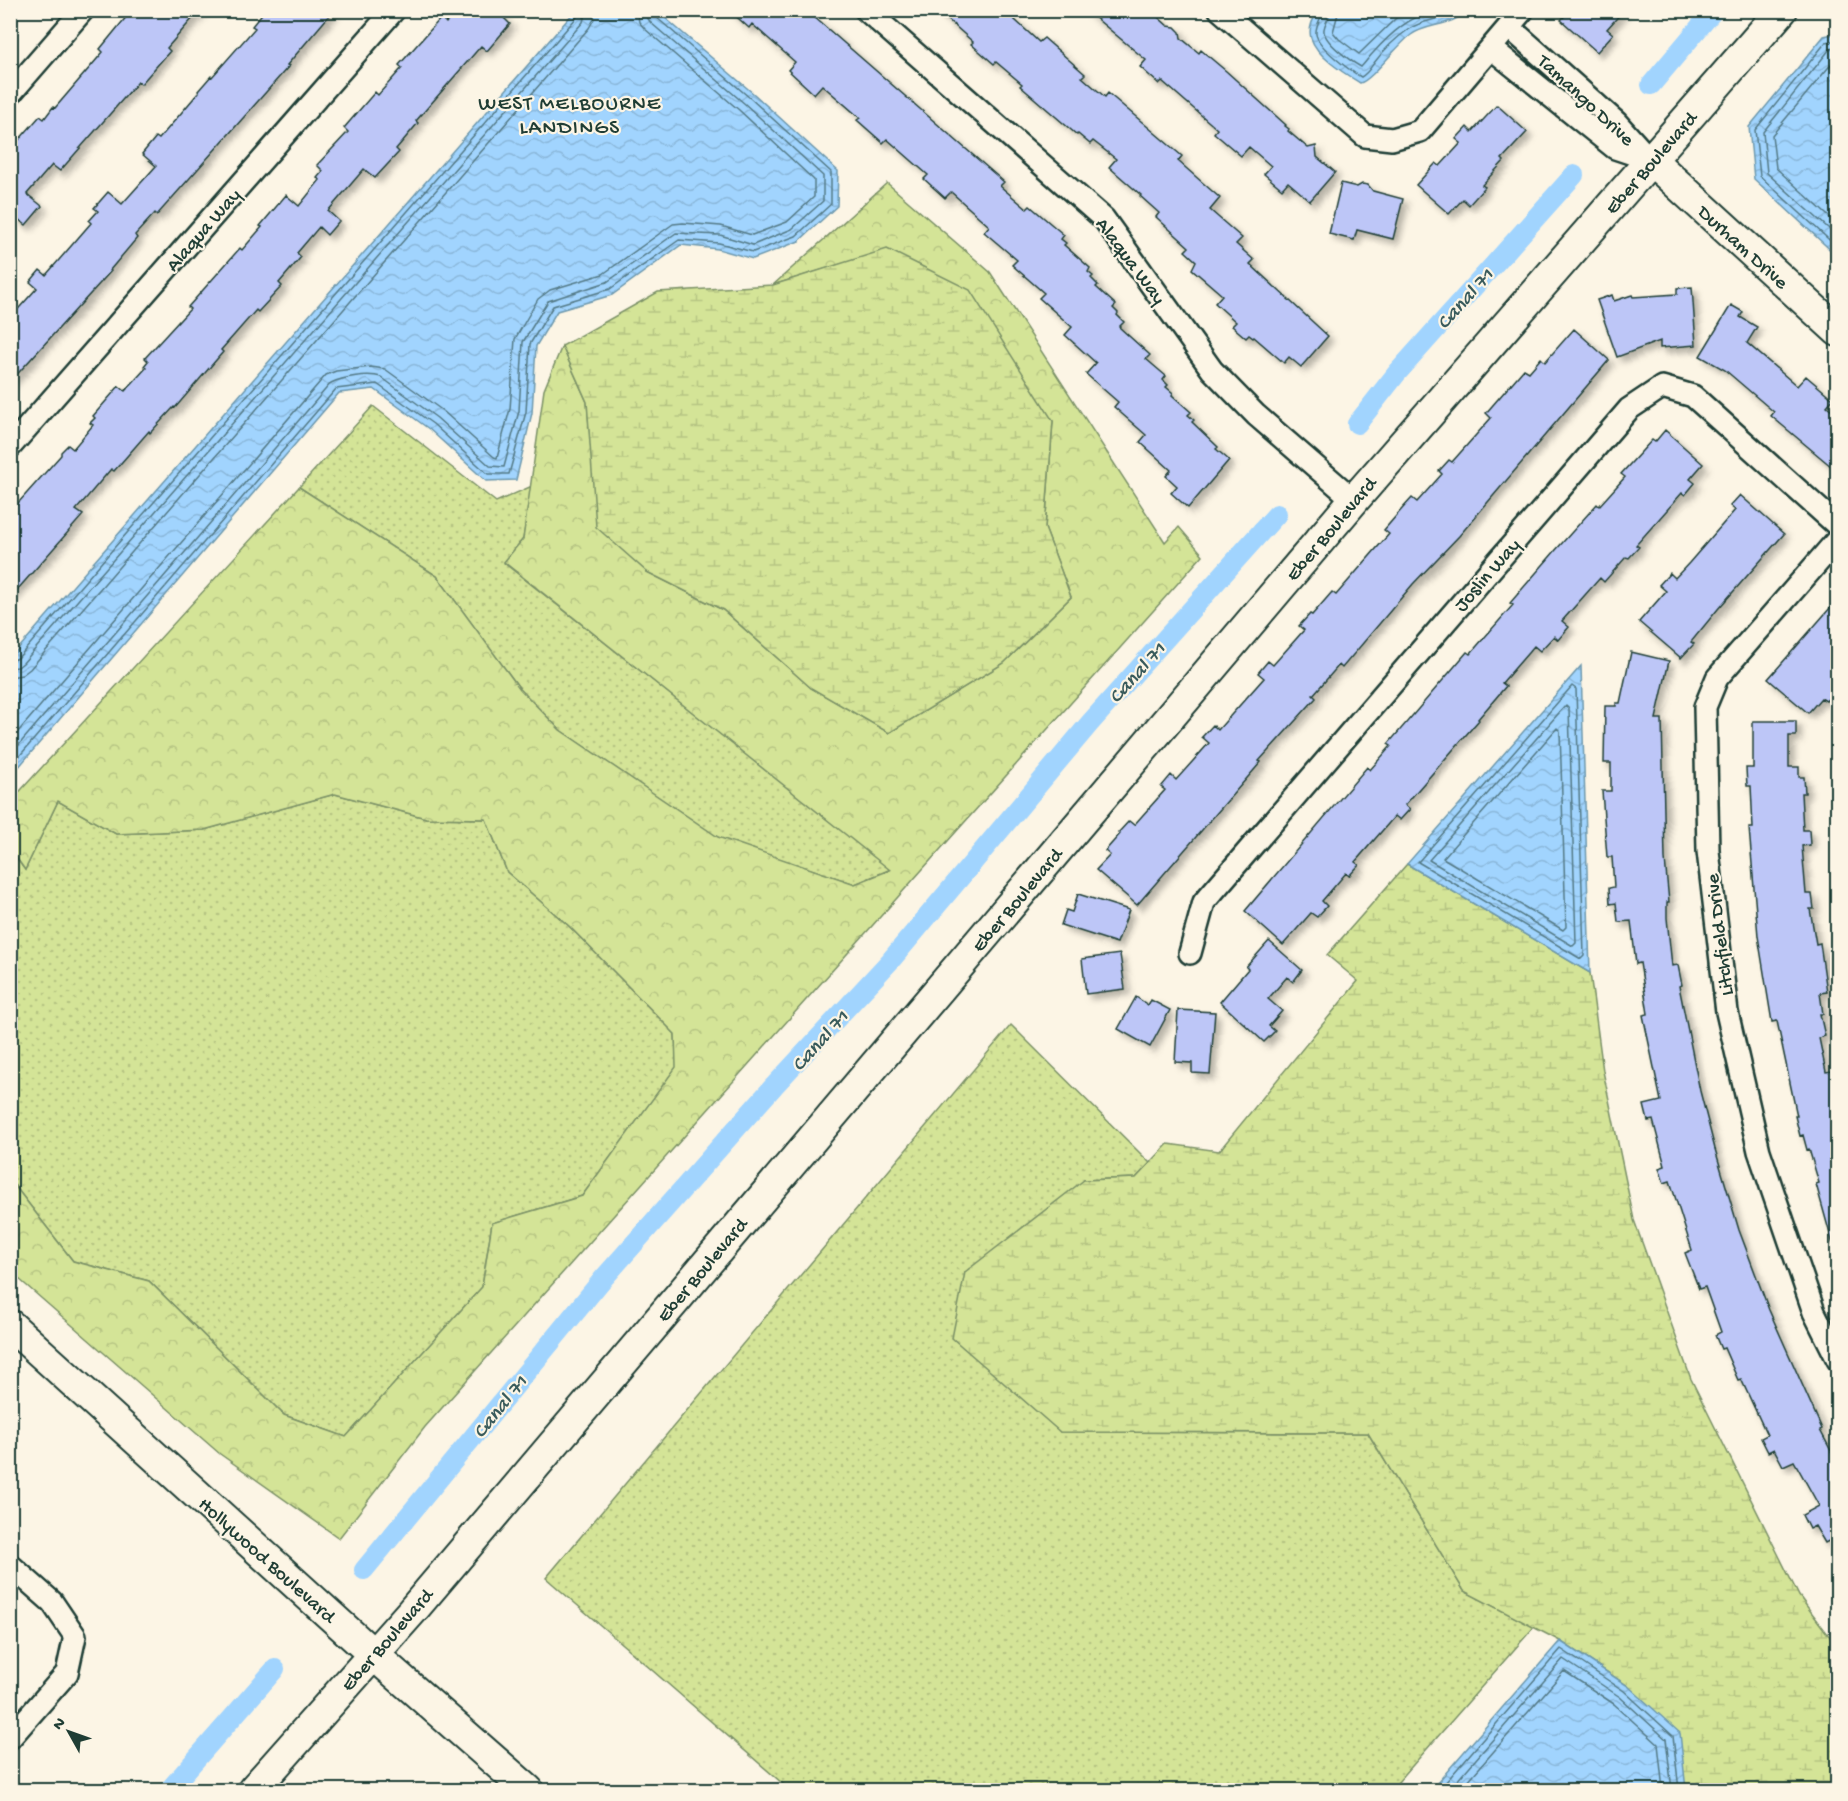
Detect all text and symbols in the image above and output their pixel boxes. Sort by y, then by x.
street label: Tamango Drive [1531,50,1638,153]
district label: WEST MELBOURNE LANDINGS [478,93,662,142]
street label: Eber Boulevard [1602,107,1705,220]
street label: Alaqua Way [162,185,247,278]
street label: Durham Drive [1690,201,1792,296]
street label: Alaqua Way [1089,214,1169,310]
water label: Canal 71 [1433,264,1501,336]
street label: Eber Boulevard [1283,472,1384,587]
street label: Joslin Way [1451,535,1527,618]
water label: Canal 71 [1105,638,1173,710]
street label: Eber Boulevard [969,843,1070,958]
street label: Litchfield Drive [1703,872,1740,997]
water label: Canal 71 [788,1006,856,1078]
street label: Eber Boulevard [654,1213,755,1328]
water label: Canal 71 [469,1371,535,1445]
street label: Hollywood Boulevard [192,1494,341,1631]
street label: Eber Boulevard [338,1584,441,1697]
north arrow [39,1702,99,1762]
text: N [50,1714,71,1735]

